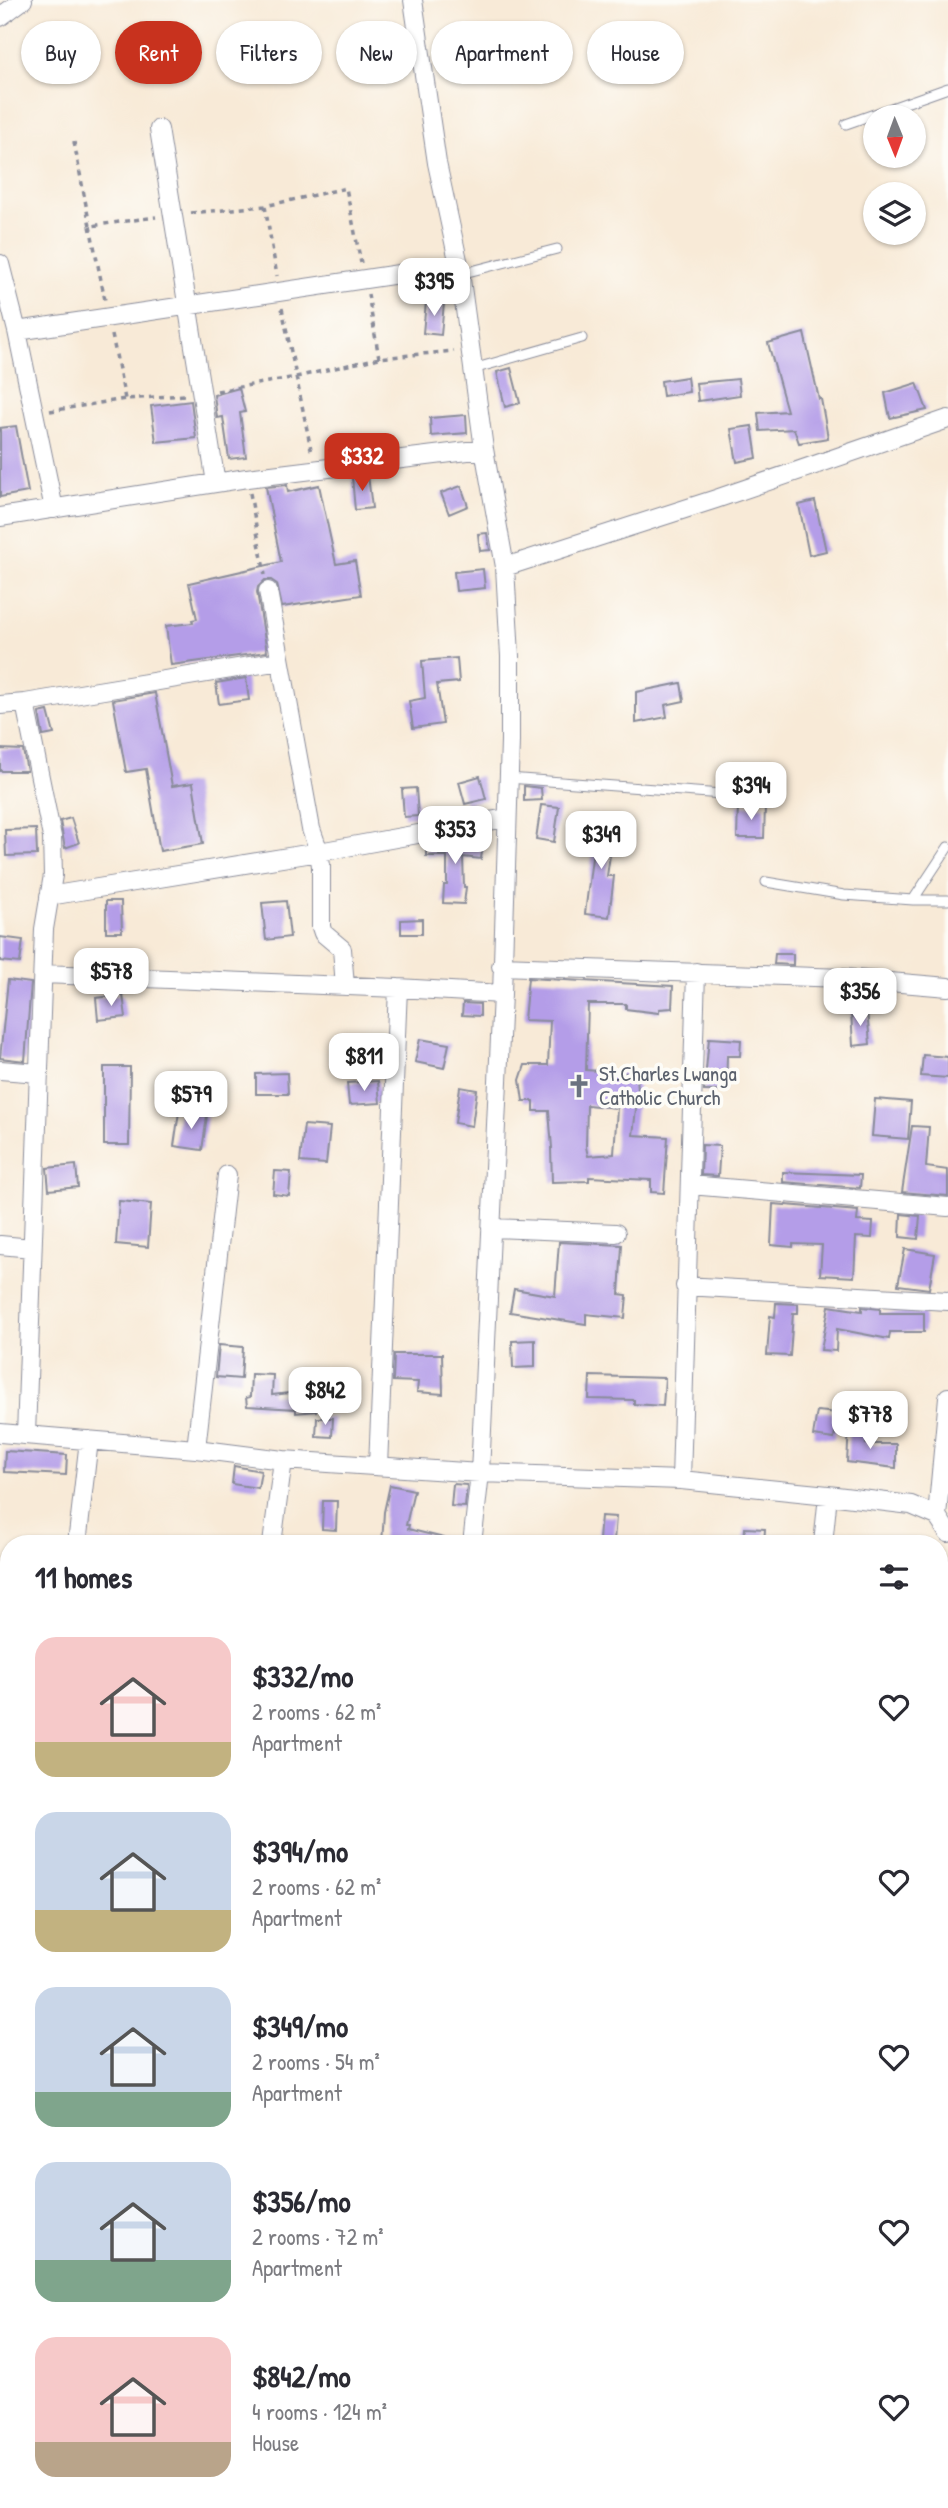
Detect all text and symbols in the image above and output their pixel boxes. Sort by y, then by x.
chip: Buy [21,21,101,84]
chip: Rent [115,21,202,84]
chip: Filters [216,21,322,84]
chip: New [336,21,417,84]
chip: Apartment [431,21,573,84]
chip: House [587,21,684,84]
north arrow [863,105,926,168]
map controls [863,105,926,245]
button: layers [863,182,926,245]
pin: $395 [393,258,475,318]
text: $395 [414,265,454,296]
pin: $332 [321,434,403,493]
text: $332 [340,440,384,471]
pin: $394 [710,762,792,822]
text: $394 [731,769,771,800]
pin: $353 [414,806,496,866]
pin: $349 [560,812,642,871]
text: $353 [434,813,476,844]
text: $349 [581,818,621,849]
pin: $578 [70,948,152,1008]
text: $578 [90,955,132,986]
pin: $356 [819,968,901,1028]
text: $356 [840,975,880,1006]
pin: $811 [323,1034,405,1093]
text: $811 [345,1040,383,1071]
place label: St.Charles Lwanga Catholic Church [599,1059,737,1112]
pin: $579 [150,1072,232,1131]
church icon: St.Charles Lwanga Catholic Church [565,1072,593,1100]
text: $579 [170,1078,212,1109]
pin: $842 [284,1368,366,1427]
text: $842 [304,1374,346,1405]
pin: $778 [829,1392,911,1451]
text: $778 [848,1398,892,1429]
text: 11 homes [35,1557,132,1597]
icon: filters [875,1558,913,1596]
text: $332/mo [252,1656,353,1696]
icon: home [91,1665,175,1749]
icon: heart [875,1688,913,1726]
text: 2 rooms · 62 m² [252,1696,381,1727]
text: Apartment [252,1727,342,1758]
text: $394/mo [252,1831,348,1871]
icon: home [91,1840,175,1924]
icon: heart [875,1863,913,1901]
text: 2 rooms · 62 m² [252,1871,381,1902]
text: Apartment [252,1902,342,1933]
text: $349/mo [252,2006,348,2046]
icon: home [91,2015,175,2099]
icon: heart [875,2038,913,2076]
text: 2 rooms · 54 m² [252,2046,380,2077]
text: Apartment [252,2077,342,2108]
text: $356/mo [252,2181,351,2221]
icon: home [91,2190,175,2274]
icon: heart [875,2213,913,2251]
text: 2 rooms · 72 m² [252,2221,384,2252]
text: Apartment [252,2252,342,2283]
text: $842/mo [252,2356,351,2396]
icon: home [91,2365,175,2449]
icon: heart [875,2388,913,2426]
text: 4 rooms · 124 m² [252,2396,387,2427]
text: House [252,2427,299,2458]

